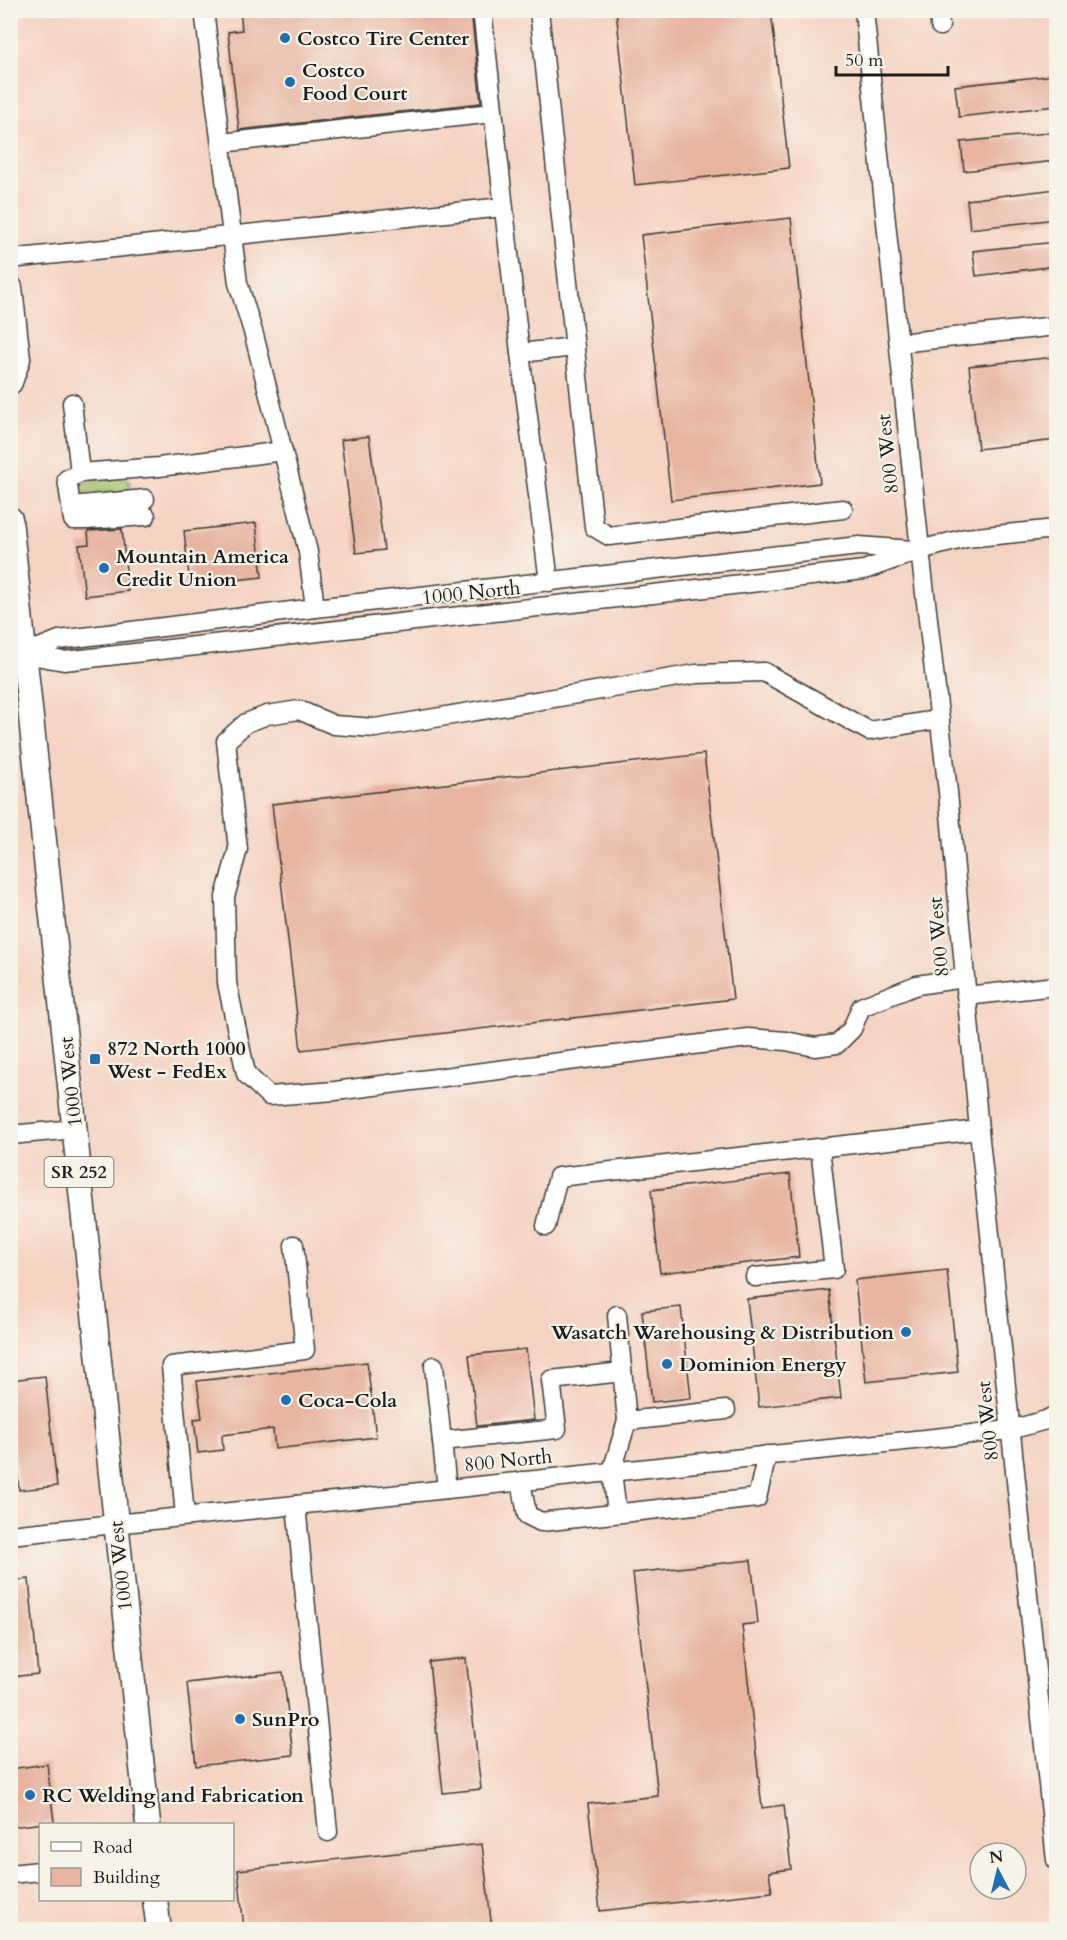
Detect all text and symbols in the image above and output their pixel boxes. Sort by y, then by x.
place label: Costco Tire Center [297,25,470,52]
marker: Costco Tire Center [278,31,292,45]
scale bar [836,39,948,77]
text: 50 m [845,48,884,73]
place label: Costco Food Court [302,57,407,107]
marker: Costco Food Court [283,75,297,89]
street label: 800 West [870,412,905,495]
place label: Mountain America Credit Union [116,543,289,593]
marker: Mountain America Credit Union [97,561,111,575]
street label: 1000 North [421,574,522,611]
street label: 800 West [921,895,955,978]
street label: 1000 West [52,1035,89,1128]
place label: 872 North 1000 West - FedEx [106,1035,246,1085]
marker: 872 North 1000 West - FedEx [88,1052,102,1066]
road number: SR 252 [44,1157,113,1187]
place label: Wasatch Warehousing & Distribution [550,1319,894,1346]
marker: Wasatch Warehousing & Distribution [899,1325,913,1339]
place label: Dominion Energy [679,1351,847,1378]
marker: Dominion Energy [660,1357,674,1371]
street label: 800 West [970,1379,1005,1462]
place label: Coca-Cola [298,1387,397,1414]
marker: Coca-Cola [279,1393,293,1407]
street label: 800 North [463,1442,554,1479]
street label: 1000 West [102,1519,139,1612]
place label: SunPro [252,1706,319,1733]
marker: SunPro [233,1712,247,1726]
place label: RC Welding and Fabrication [42,1782,304,1809]
marker: RC Welding and Fabrication [23,1788,37,1802]
legend [39,1823,234,1901]
text: Road [93,1835,133,1860]
north arrow [968,1841,1028,1901]
text: N [988,1845,1005,1869]
text: Building [93,1865,161,1890]

